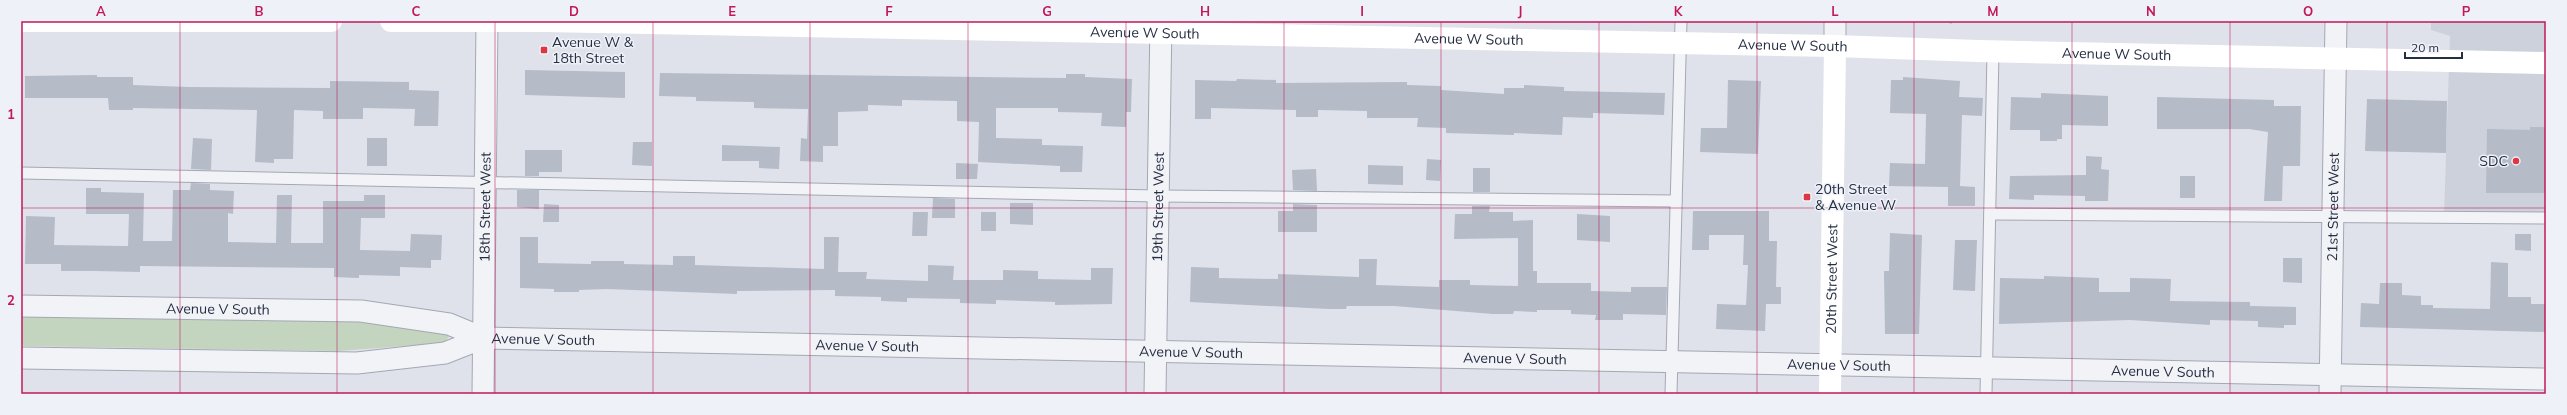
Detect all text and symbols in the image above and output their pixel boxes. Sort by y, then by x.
text: A [96,3,106,19]
text: B [255,3,264,19]
text: C [412,3,421,19]
text: D [569,3,579,19]
text: E [728,3,736,19]
text: F [885,3,893,19]
text: G [1042,3,1052,19]
text: H [1200,3,1210,19]
text: I [1360,3,1364,19]
text: J [1518,3,1522,19]
text: K [1674,3,1684,19]
text: L [1831,3,1839,19]
text: M [1987,3,1999,19]
text: N [2146,3,2156,19]
text: O [2303,3,2313,19]
text: P [2462,3,2471,19]
street label: Avenue W South [1090,23,1200,43]
street label: Avenue W South [1414,29,1524,49]
place label: Avenue W & 18th Street [552,33,634,67]
scale bar [2405,34,2462,60]
street label: Avenue W South [1738,35,1848,55]
text: 20 m [2411,40,2439,55]
street label: Avenue W South [2062,44,2172,64]
marker: Avenue W & 18th Street [539,45,549,55]
text: 1 [7,106,15,122]
street label: 18th Street West [475,152,495,262]
street label: 19th Street West [1148,152,1168,262]
street label: 21st Street West [2323,152,2343,262]
place label: SDC [2479,152,2508,170]
marker: SDC [2511,156,2521,166]
place label: 20th Street & Avenue W [1815,180,1896,214]
marker: 20th Street & Avenue W [1802,192,1812,202]
street label: 20th Street West [1822,224,1841,334]
text: 2 [7,292,15,308]
street label: Avenue V South [166,299,270,319]
street label: Avenue V South [491,329,595,349]
street label: Avenue V South [815,336,919,356]
street label: Avenue V South [1139,342,1243,362]
street label: Avenue V South [1463,348,1567,369]
street label: Avenue V South [1787,355,1891,375]
street label: Avenue V South [2111,361,2215,381]

